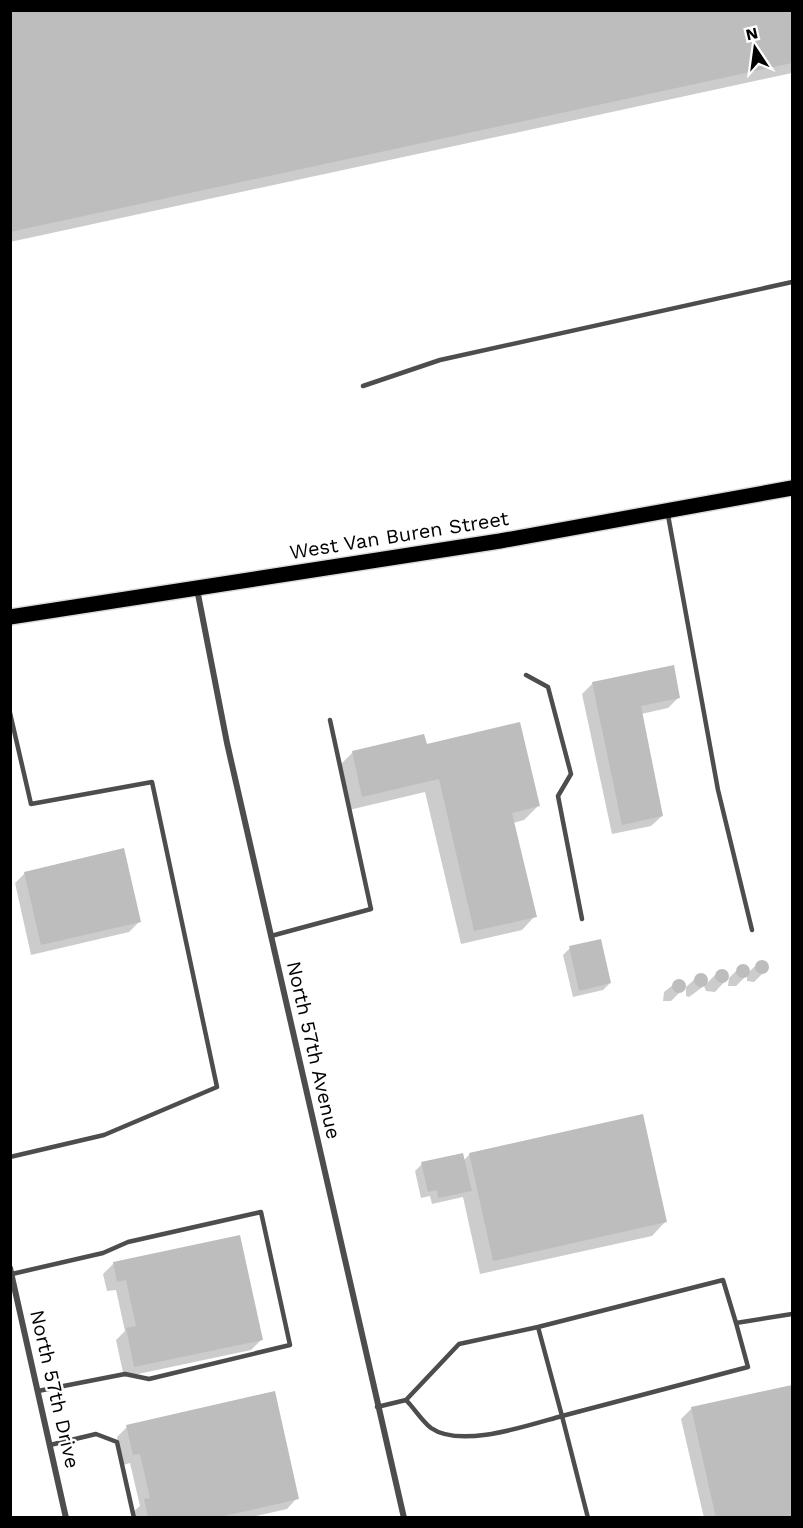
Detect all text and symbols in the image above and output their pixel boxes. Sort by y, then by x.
north arrow [725,18,785,78]
text: N [744,23,760,44]
street label: West Van Buren Street [288,506,511,564]
street label: North 57th Avenue [282,959,346,1141]
street label: North 57th Drive [25,1307,85,1471]

